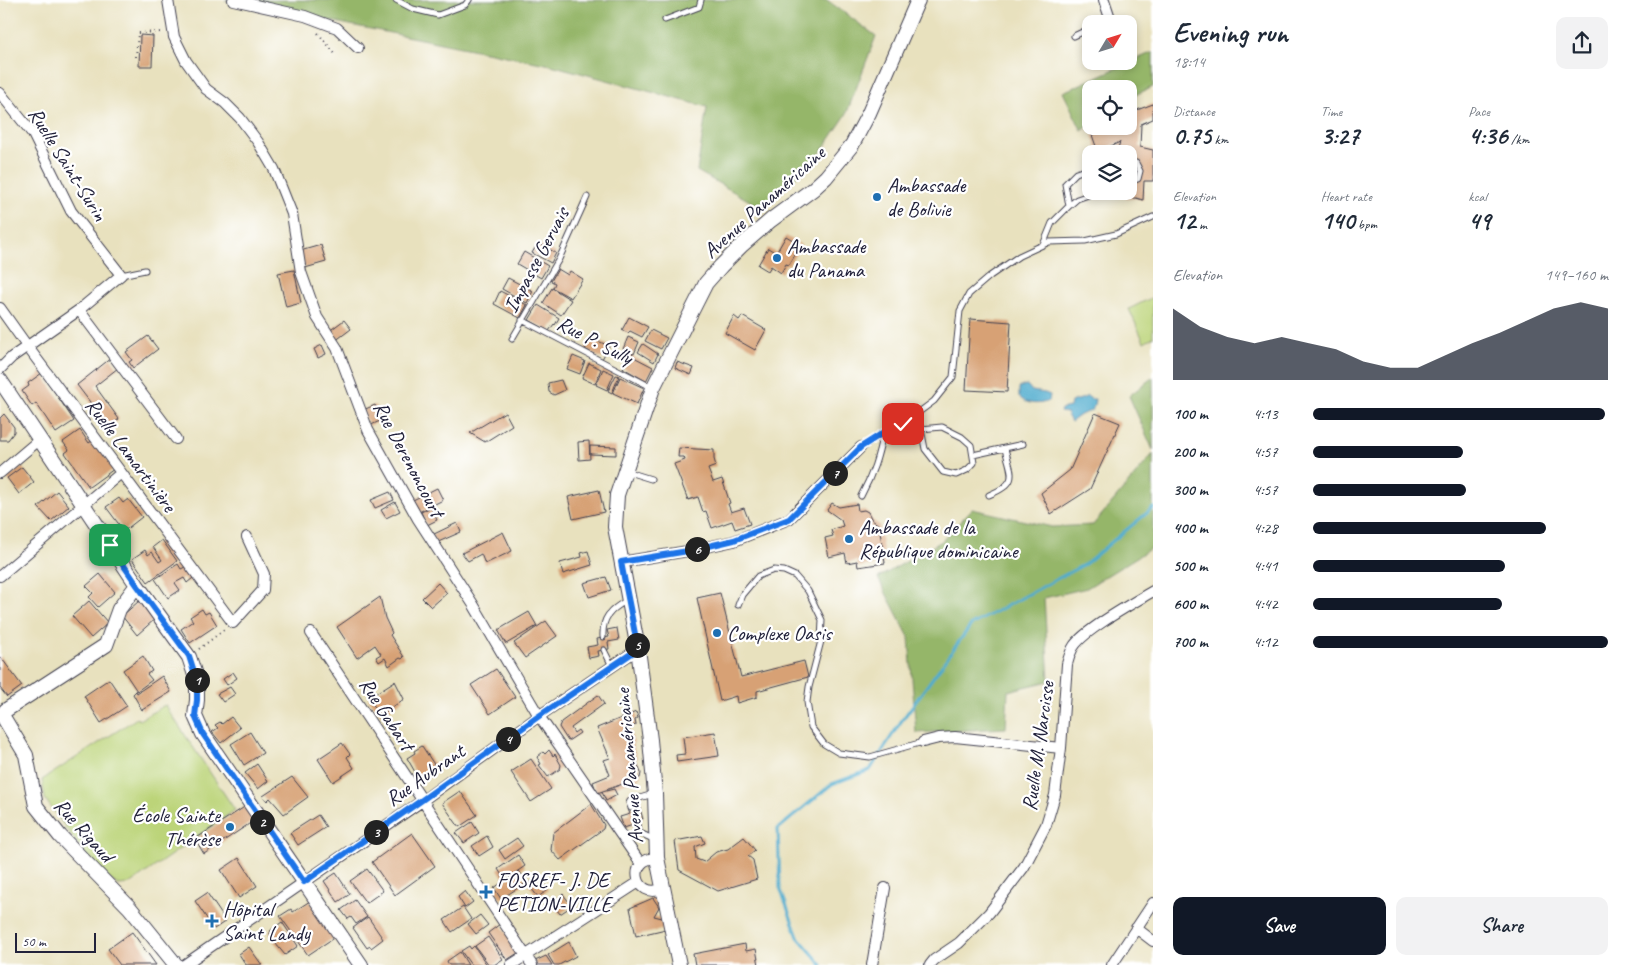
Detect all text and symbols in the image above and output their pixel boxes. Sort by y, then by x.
north arrow [1082,15,1138,70]
map controls [1082,15,1137,200]
text: Evening run [1173,15,1288,50]
button: share [1556,17,1608,69]
text: 18:14 [1173,52,1205,72]
button: locate [1082,80,1137,135]
street label: Ruelle Saint-Surin [23,102,114,226]
text: Distance [1173,103,1215,120]
text: Time [1321,103,1342,120]
text: Pace [1468,103,1490,120]
text: 0.75 [1173,120,1211,152]
text: 3:27 [1321,120,1359,152]
text: 4:36 [1468,120,1508,152]
text: km [1211,131,1228,148]
text: /km [1508,131,1529,148]
street label: Avenue Panaméricaine [698,139,832,264]
button: layers [1082,145,1137,200]
place label: Ambassade de Bolivie [887,172,967,222]
text: Elevation [1173,188,1216,205]
text: Heart rate [1321,188,1372,205]
text: kcal [1468,188,1487,205]
marker: Ambassade de Bolivie [871,191,883,203]
street label: Impasse Gervais [497,201,575,317]
text: 12 [1173,205,1196,237]
text: 140 [1321,205,1354,237]
text: 49 [1468,205,1491,237]
text: m [1196,216,1207,233]
text: bpm [1354,216,1377,233]
place label: Ambassade du Panama [787,233,867,283]
marker: Ambassade du Panama [771,252,783,264]
text: Elevation [1173,265,1222,285]
text: 149–160 m [1545,265,1608,285]
street label: Rue P. Sully [553,310,639,371]
street label: Ruelle Lamartinière [80,393,183,519]
street label: Rue Derenoncourt [368,397,452,524]
pin [882,403,924,445]
text: 100 m [1173,404,1208,424]
text: 4:13 [1253,404,1278,424]
icon: check [889,410,917,438]
text: 200 m [1173,442,1208,462]
text: 4:57 [1253,442,1278,462]
pin: 7 [822,460,848,486]
text: 7 [832,465,839,482]
text: 300 m [1173,480,1208,500]
text: 4:57 [1253,480,1278,500]
place label: Ambassade de la République dominicaine [859,514,1020,564]
text: 400 m [1173,518,1208,538]
text: 4:28 [1253,518,1278,538]
pin [89,524,131,566]
icon: arrive [96,531,124,559]
marker: Ambassade de la République dominicaine [843,533,855,545]
pin: 6 [684,536,710,562]
text: 6 [694,541,701,558]
text: 500 m [1173,556,1207,576]
text: 4:41 [1253,556,1278,576]
text: 600 m [1173,594,1208,614]
text: 4:42 [1253,594,1278,614]
place label: Complexe Oasis [727,620,833,646]
marker: Complexe Oasis [711,627,723,639]
pin: 5 [624,632,650,658]
text: 700 m [1173,632,1208,652]
text: 4:12 [1253,632,1278,652]
text: 5 [634,637,641,654]
pin: 1 [184,668,210,692]
text: 1 [194,672,201,689]
street label: Rue Gabart [354,673,422,758]
street label: Ruelle M. Narcisse [1016,678,1060,812]
street label: Avenue Panaméricaine [609,685,649,845]
pin: 4 [496,726,520,752]
text: 4 [505,731,512,748]
street label: Rue Aubrant [380,737,471,812]
street label: Rue Rigaud [48,793,122,870]
place label: École Sainte Thérèse [132,802,222,852]
pin: 2 [250,810,274,834]
text: 2 [259,814,266,831]
pin: 3 [364,820,388,844]
marker: École Sainte Thérèse [224,821,236,833]
text: 3 [373,824,380,841]
place label: FOSREF- J. DE PETION-VILLE [497,867,614,917]
marker: FOSREF- J. DE PETION-VILLE [479,885,493,899]
place label: Hôpital Saint Landy [223,896,312,946]
button: Save [1173,897,1386,955]
button: Share [1396,897,1608,955]
marker: Hôpital Saint Landy [205,914,219,928]
scale bar [15,930,96,953]
text: 50 m [22,933,46,950]

